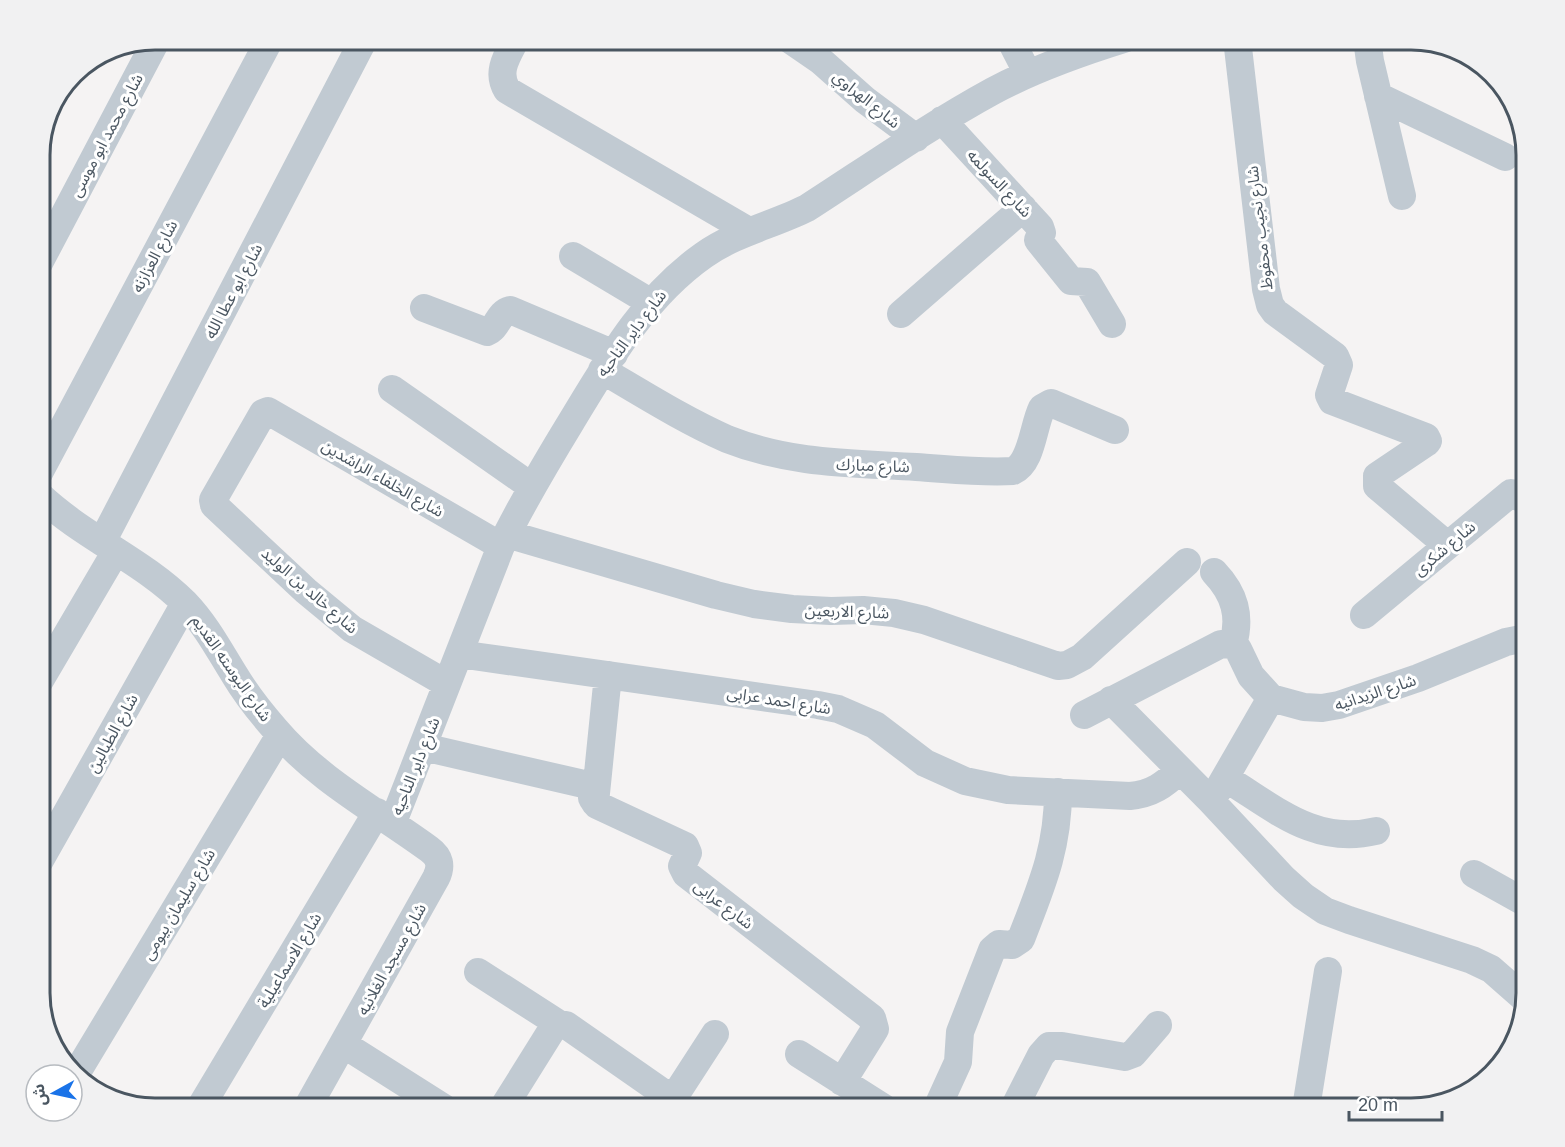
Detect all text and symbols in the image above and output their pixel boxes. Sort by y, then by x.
street label: شارع الهراوي [827,67,903,135]
street label: شارع محمد ابو موسى [67,71,150,202]
street label: شارع السولمه [961,146,1035,223]
street label: شارع نجيب محفوظ [1243,165,1280,291]
street label: شارع العزازنه [128,217,184,297]
street label: شارع ابو عطا الله [201,241,269,343]
street label: شارع داير الناحيه [593,287,673,382]
street label: شارع الخلفاء الراشدين [317,437,447,524]
street label: شارع مبارك [836,456,910,479]
street label: شارع شكرى [1410,518,1481,582]
street label: شارع خالد بن الوليد [256,544,361,640]
street label: شارع الاربعين [804,602,889,625]
street label: شارع البوسته القديم [185,612,275,727]
street label: شارع الزيدانيه [1332,671,1419,717]
street label: شارع احمد عرابى [725,684,832,721]
street label: شارع الطبالين [84,691,144,777]
street label: شارع داير الناحيه [388,715,447,819]
street label: شارع سليمان بيومى [139,846,222,965]
street label: شارع عرابى [688,877,757,935]
street label: شارع مسجد الغلانيه [354,901,433,1020]
street label: شارع الاسماعيلية [254,910,328,1013]
north arrow [24,1063,84,1123]
text: ش [30,1083,51,1107]
scale bar [1349,1084,1442,1122]
text: 20 m [1358,1095,1398,1115]

